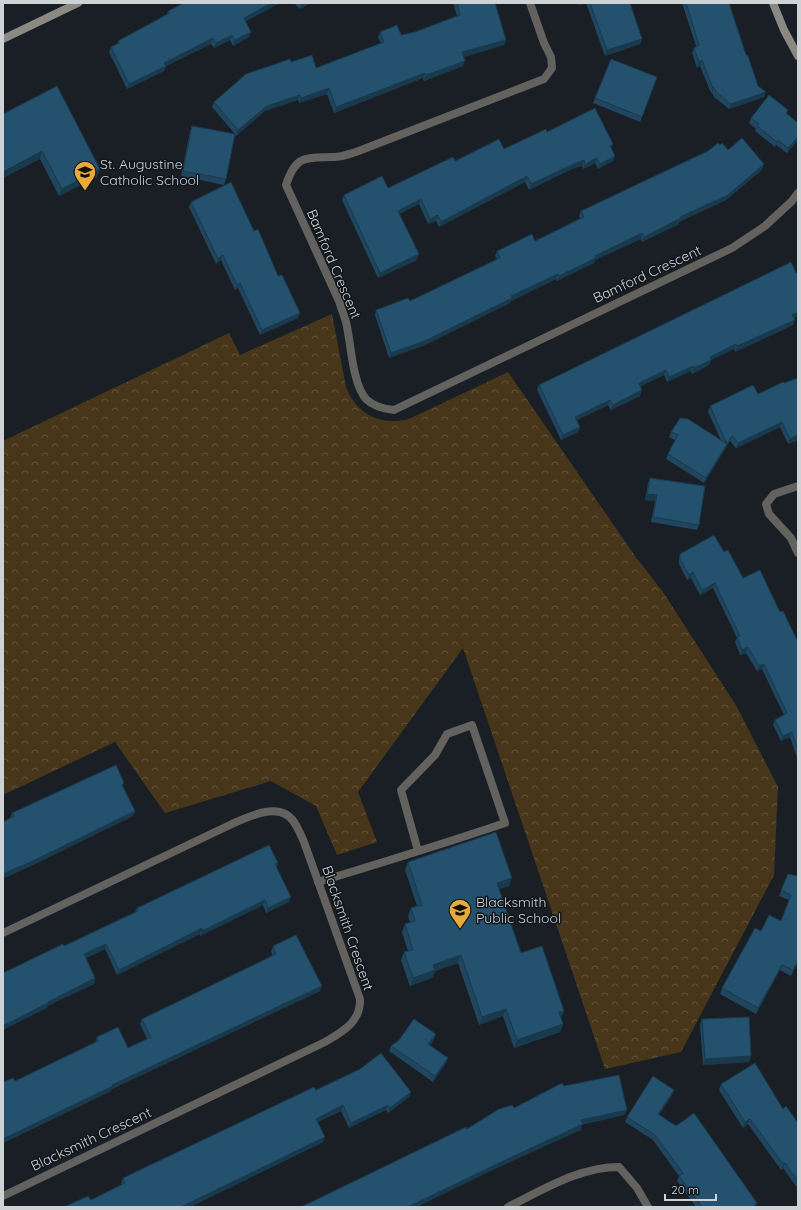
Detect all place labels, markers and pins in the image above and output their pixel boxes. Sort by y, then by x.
place label: St. Augustine Catholic School [100,155,199,189]
school or university icon: St. Augustine Catholic School [72,159,98,192]
place label: Blacksmith Public School [476,893,561,927]
school or university icon: Blacksmith Public School [447,897,473,930]

